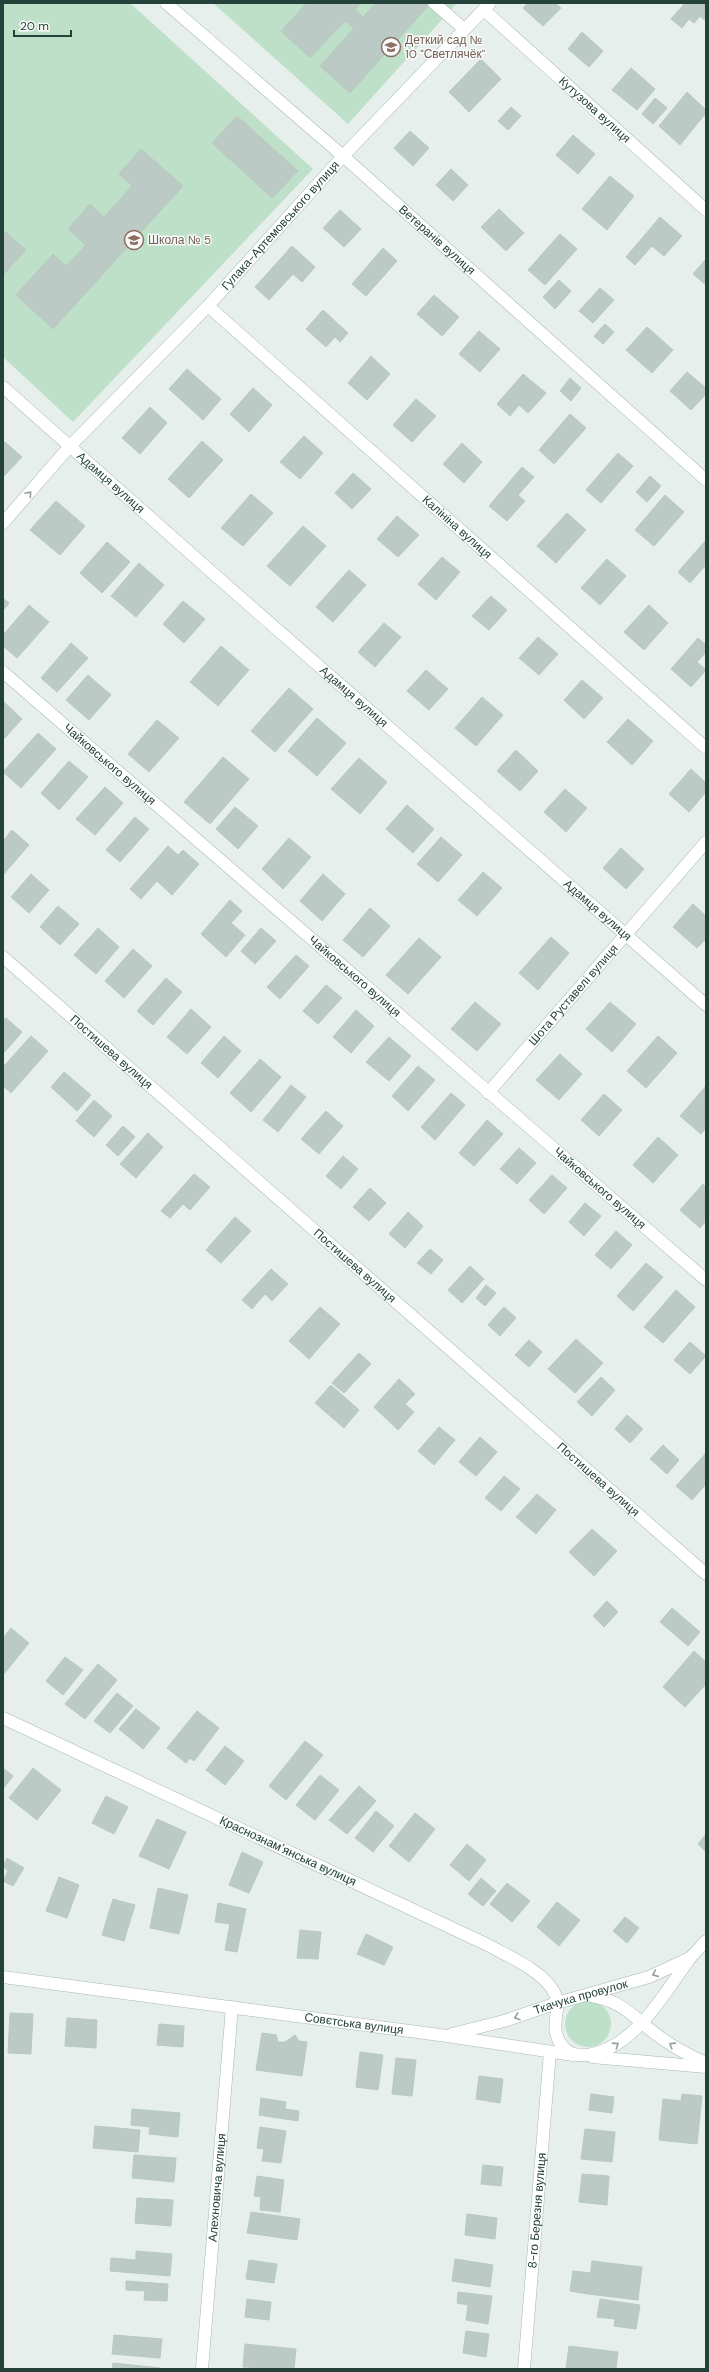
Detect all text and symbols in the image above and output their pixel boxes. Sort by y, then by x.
scale bar [14,12,71,38]
text: 20 m [20,18,49,34]
place label: Деткий сад № 10 "Светлячёк" [405,32,486,62]
school or university icon: Деткий сад № 10 "Светлячёк" [380,36,402,58]
street label: Кутузова вулиця [555,73,634,146]
street label: Гулака-Артемовського вулиця [218,157,343,294]
street label: Ветеранів вулиця [395,201,479,278]
school or university icon: Школа № 5 [123,229,145,251]
place label: Школа № 5 [148,232,211,248]
street label: Адамця вулиця [73,448,148,517]
one-way arrow [24,491,31,499]
street label: Калініна вулиця [419,492,495,562]
street label: Адамця вулиця [316,662,391,731]
street label: Чайковського вулиця [60,720,159,809]
street label: Адамця вулиця [560,876,635,944]
street label: Чайковського вулиця [305,932,404,1021]
street label: Шота Руставелі вулиця [525,941,622,1049]
street label: Постишева вулиця [67,1011,156,1093]
street label: Чайковського вулиця [550,1144,649,1232]
street label: Постишева вулиця [310,1225,399,1306]
street label: Постишева вулиця [554,1439,643,1520]
street label: Краснознамʼянська вулиця [217,1812,359,1890]
one-way arrow [651,1970,658,1978]
street label: Ткачука провулок [532,1975,630,2018]
street label: Совєтська вулиця [303,2009,404,2038]
one-way arrow [514,2012,521,2021]
one-way arrow [669,2042,676,2049]
one-way arrow [611,2043,618,2050]
street label: Алехновича вулиця [205,2133,230,2243]
street label: 8-го Березня вулиця [524,2152,550,2269]

